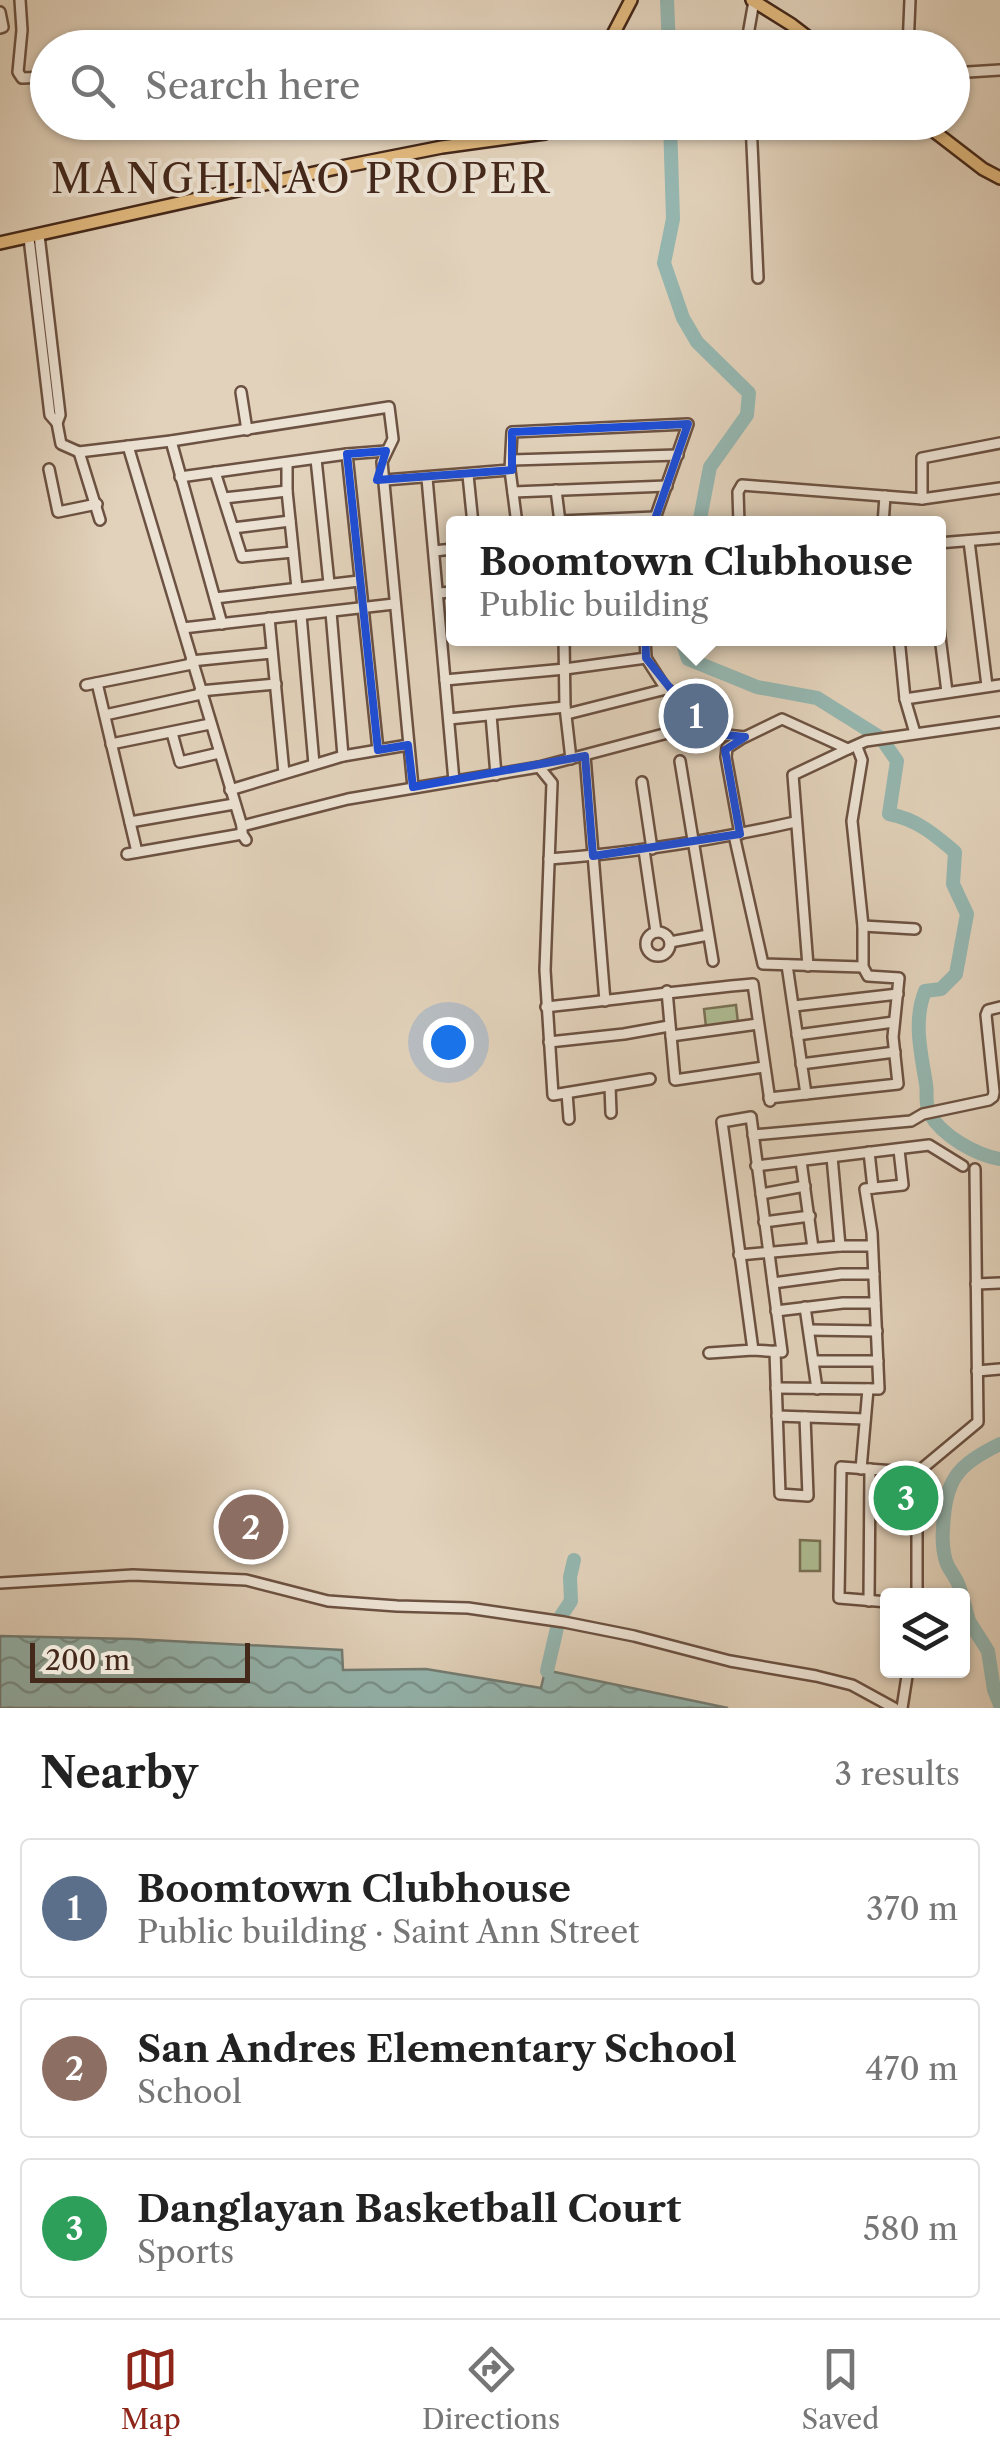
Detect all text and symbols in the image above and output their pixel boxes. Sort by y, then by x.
search box [30,30,970,140]
icon: search [65,58,120,113]
text: Search here [145,62,360,109]
district label: MANGHINAO PROPER [51,154,551,203]
popup [446,516,946,646]
text: Boomtown Clubhouse [479,538,913,585]
text: Public building [479,585,708,624]
pin: 1 [664,678,728,754]
your location [423,1017,474,1068]
pin: 3 [874,1460,938,1536]
pin: 2 [218,1490,284,1564]
map controls [880,1588,970,1678]
button: layers [880,1588,970,1678]
scale bar [30,1638,250,1682]
text: 200 m [45,1643,130,1677]
text: Nearby [40,1747,198,1799]
text: 3 results [834,1754,960,1793]
text: Boomtown Clubhouse [137,1865,571,1912]
text: 1 [67,1889,82,1928]
text: 370 m [866,1889,958,1928]
text: Public building · Saint Ann Street [137,1912,639,1951]
text: San Andres Elementary School [137,2025,737,2072]
text: 2 [65,2049,84,2088]
text: 470 m [865,2049,958,2088]
text: School [137,2072,242,2111]
text: Danglayan Basketball Court [137,2185,681,2232]
text: 3 [65,2209,84,2248]
text: 580 m [863,2209,958,2248]
text: Sports [137,2232,234,2271]
tab: Map [121,2342,181,2436]
tab: Directions [422,2342,560,2436]
tab: Saved [802,2342,879,2436]

